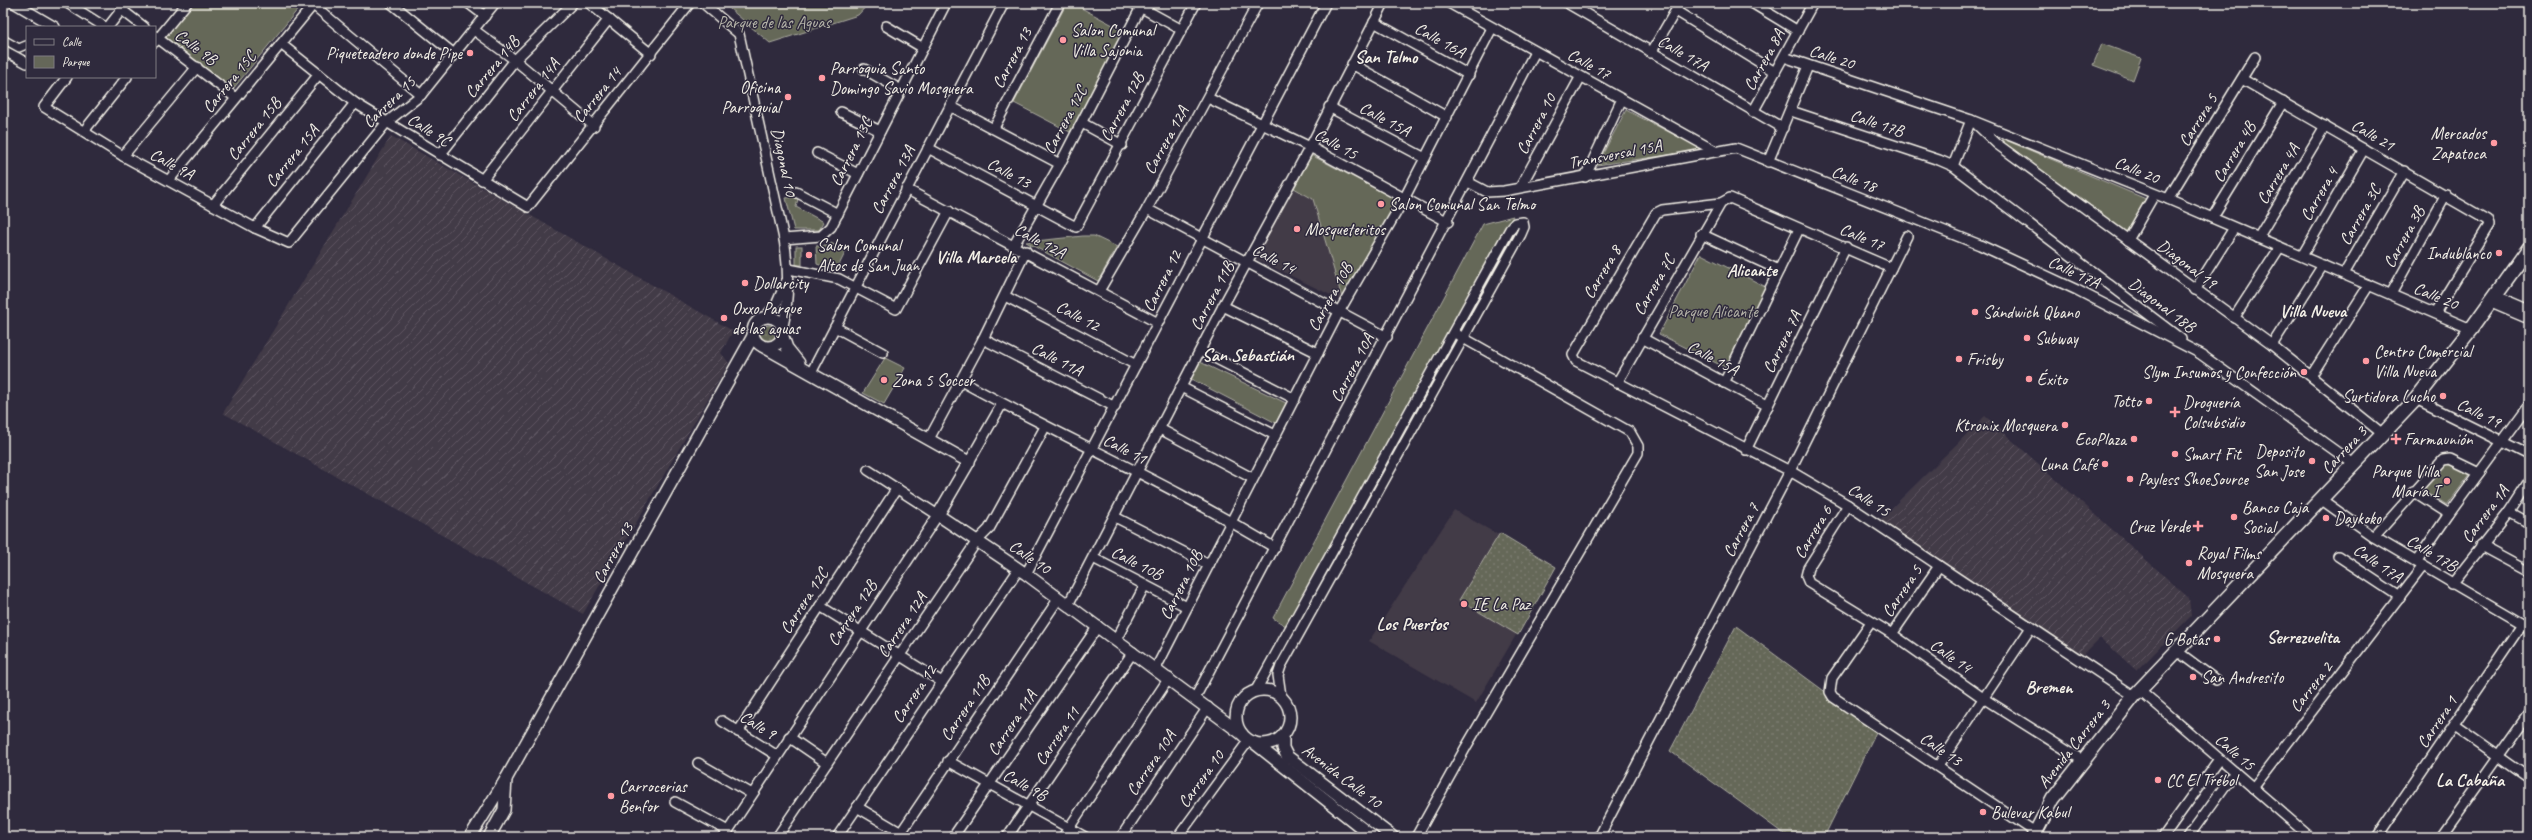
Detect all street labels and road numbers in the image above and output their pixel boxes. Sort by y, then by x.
street label: Calle 16A [1411,18,1470,63]
street label: Carrera 13 [987,23,1037,92]
street label: Calle 9B [171,24,222,70]
street label: Carrera 8A [1739,25,1790,94]
street label: Calle 17A [1654,30,1713,76]
street label: Carrera 14B [460,31,525,102]
street label: Calle 20 [1807,40,1858,75]
street label: Calle 17 [1564,44,1615,85]
street label: Carrera 15C [198,45,262,117]
street label: Carrera 14A [502,53,565,126]
street label: Carrera 14 [568,61,627,127]
street label: Carrera 12B [1095,68,1149,145]
street label: Carrera 15 [358,71,421,132]
street label: Carrera 12C [1038,81,1093,157]
street label: Carrera 10 [1511,89,1561,158]
street label: Carrera 5 [2174,89,2223,150]
street label: Carrera 15B [222,93,286,165]
street label: Calle 15A [1356,97,1415,142]
street label: Carrera 12A [1139,101,1194,178]
street label: Calle 17B [1848,105,1907,142]
street label: Calle 9C [404,109,456,152]
street label: Carrera 13C [825,113,878,190]
street label: Calle 21 [2348,114,2399,156]
street label: Carrera 4B [2208,117,2261,186]
street label: Carrera 15A [260,119,324,191]
street label: Calle 15 [1311,124,1362,165]
street label: Diagonal 10 [767,126,802,199]
street label: Transversal 15A [1567,134,1665,173]
street label: Carrera 4A [2252,139,2305,208]
street label: Carrera 13A [866,141,920,218]
street label: Calle 9A [146,143,199,185]
street label: Calle 20 [2112,152,2164,189]
street label: Calle 13 [984,153,1035,194]
street label: Calle 18 [1829,161,1881,198]
street label: Carrera 4 [2295,162,2344,224]
street label: Carrera 3C [2334,179,2387,249]
street label: Carrera 3B [2379,202,2430,271]
street label: Calle 17 [1837,218,1889,256]
street label: Calle 12A [1011,219,1070,264]
street label: Diagonal 19 [2153,235,2222,294]
street label: Calle 14 [1249,239,1301,280]
street label: Carrera 8 [1578,240,1627,302]
street label: Carrera 12 [1138,246,1187,315]
street label: Carrera 7C [1628,249,1681,319]
street label: Calle 17A [2045,251,2105,294]
street label: Carrera 11B [1185,257,1239,334]
street label: Carrera 10B [1303,258,1358,335]
street label: Diagonal 18B [2124,273,2201,338]
street label: Calle 20 [2411,277,2463,315]
street label: Calle 12 [1053,296,1104,337]
street label: Carrera 7A [1758,306,1807,377]
street label: Carrera 10A [1325,329,1379,406]
street label: Calle 15A [1684,336,1743,381]
street label: Calle 11A [1028,337,1087,381]
street label: Calle 19 [2454,393,2506,433]
street label: Carrera 3 [2317,421,2372,478]
street label: Calle 11 [1100,429,1152,469]
street label: Calle 15 [1844,479,1895,522]
street label: Carrera 1A [2457,480,2514,547]
street label: Carrera 7 [1718,498,1765,561]
street label: Carrera 6 [1789,501,1838,562]
street label: Carrera 13 [588,518,639,587]
street label: Calle 17B [2403,530,2462,577]
street label: Calle 10 [1005,535,1056,580]
street label: Calle 17A [2349,539,2408,588]
street label: Calle 10B [1108,541,1167,585]
street label: Carrera 10B [1155,546,1208,623]
street label: Carrera 5 [1877,560,1928,621]
street label: Carrera 12C [775,563,834,638]
street label: Carrera 12B [822,575,882,650]
street label: Carrera 12A [873,587,932,662]
street label: Calle 14 [1926,634,1978,679]
street label: Carrera 2 [2285,657,2338,716]
street label: Carrera 12 [887,660,942,727]
street label: Carrera 11B [935,670,995,745]
street label: Carrera 11A [983,685,1042,760]
street label: Carrera 1 [2412,691,2463,752]
street label: Avenida Carrera 3 [2033,695,2116,792]
street label: Carrera 11 [1030,702,1085,769]
street label: Calle 9 [736,706,781,745]
street label: Carrera 10A [1122,725,1181,800]
street label: Calle 13 [1916,727,1967,771]
street label: Calle 15 [2211,729,2260,776]
street label: Avenida Calle 10 [1298,739,1387,814]
street label: Carrera 10 [1173,745,1230,812]
street label: Calle 9B [999,764,1052,806]

